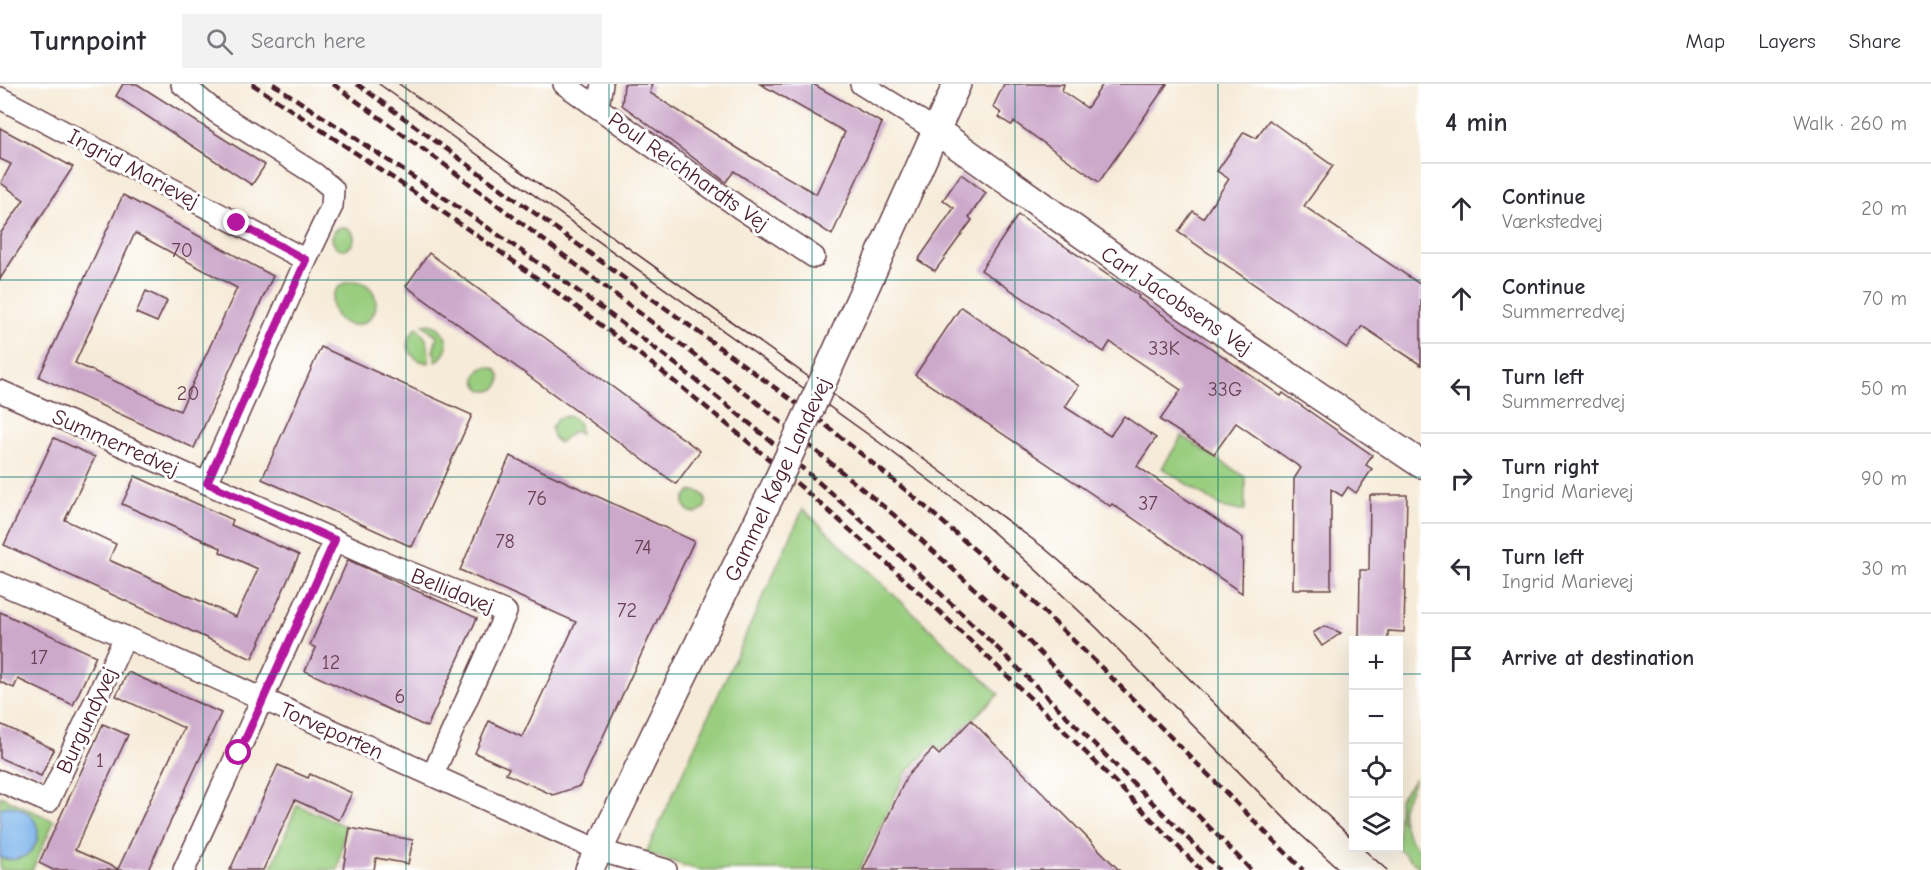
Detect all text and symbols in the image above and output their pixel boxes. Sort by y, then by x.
search box [182,14,602,68]
text: Turnpoint [30,25,146,57]
icon: search [203,25,236,58]
text: Search here [251,28,365,54]
text: Map [1686,29,1725,53]
text: Layers [1758,29,1816,53]
text: Share [1849,29,1901,53]
street label: Poul Reichhardts Vej [603,107,774,237]
text: 4 min [1445,108,1508,138]
text: Walk · 260 m [1793,112,1907,135]
street label: Ingrid Marievej [64,123,204,214]
text: Continue [1502,184,1585,210]
icon: ahead [1445,192,1478,225]
text: 20 m [1861,197,1907,220]
route end [223,209,249,235]
text: Værkstedvej [1502,210,1603,233]
house number: 70 [171,239,193,262]
street label: Carl Jacobsens Vej [1096,241,1257,361]
text: Continue [1502,274,1585,300]
icon: ahead [1445,282,1478,315]
text: 70 m [1862,287,1907,310]
text: Summerredvej [1502,300,1625,323]
house number: 33K [1148,337,1180,360]
text: Turn left [1502,364,1584,390]
icon: left [1445,372,1478,405]
street label: Gammel Køge Landevej [719,373,837,586]
text: 50 m [1861,377,1907,400]
house number: 33G [1208,378,1242,401]
house number: 20 [177,382,199,405]
text: Summerredvej [1502,390,1625,413]
street label: Summerredvej [48,403,183,482]
text: Turn right [1502,454,1599,480]
icon: right [1445,462,1478,495]
text: 90 m [1861,467,1907,490]
text: Ingrid Marievej [1502,480,1634,503]
house number: 76 [527,487,547,510]
house number: 37 [1138,492,1158,515]
house number: 78 [495,530,515,553]
house number: 74 [634,536,652,559]
text: Turn left [1502,544,1584,570]
icon: left [1445,552,1478,585]
text: 30 m [1861,557,1907,580]
street label: Bellidavej [407,563,498,619]
text: Ingrid Marievej [1502,570,1634,593]
house number: 72 [617,599,637,622]
map controls [1349,636,1403,852]
button: + [1349,636,1403,690]
icon: arrive [1445,642,1478,675]
text: Arrive at destination [1502,645,1694,671]
house number: 17 [30,646,48,669]
house number: 12 [322,651,340,674]
street label: Burgundyvej [51,663,123,778]
house number: 6 [395,685,405,708]
button: − [1349,690,1403,744]
street label: Torveporten [276,697,387,765]
route start [225,739,251,765]
button: locate [1349,744,1403,798]
house number: 1 [96,749,104,772]
button: layers [1349,798,1403,852]

